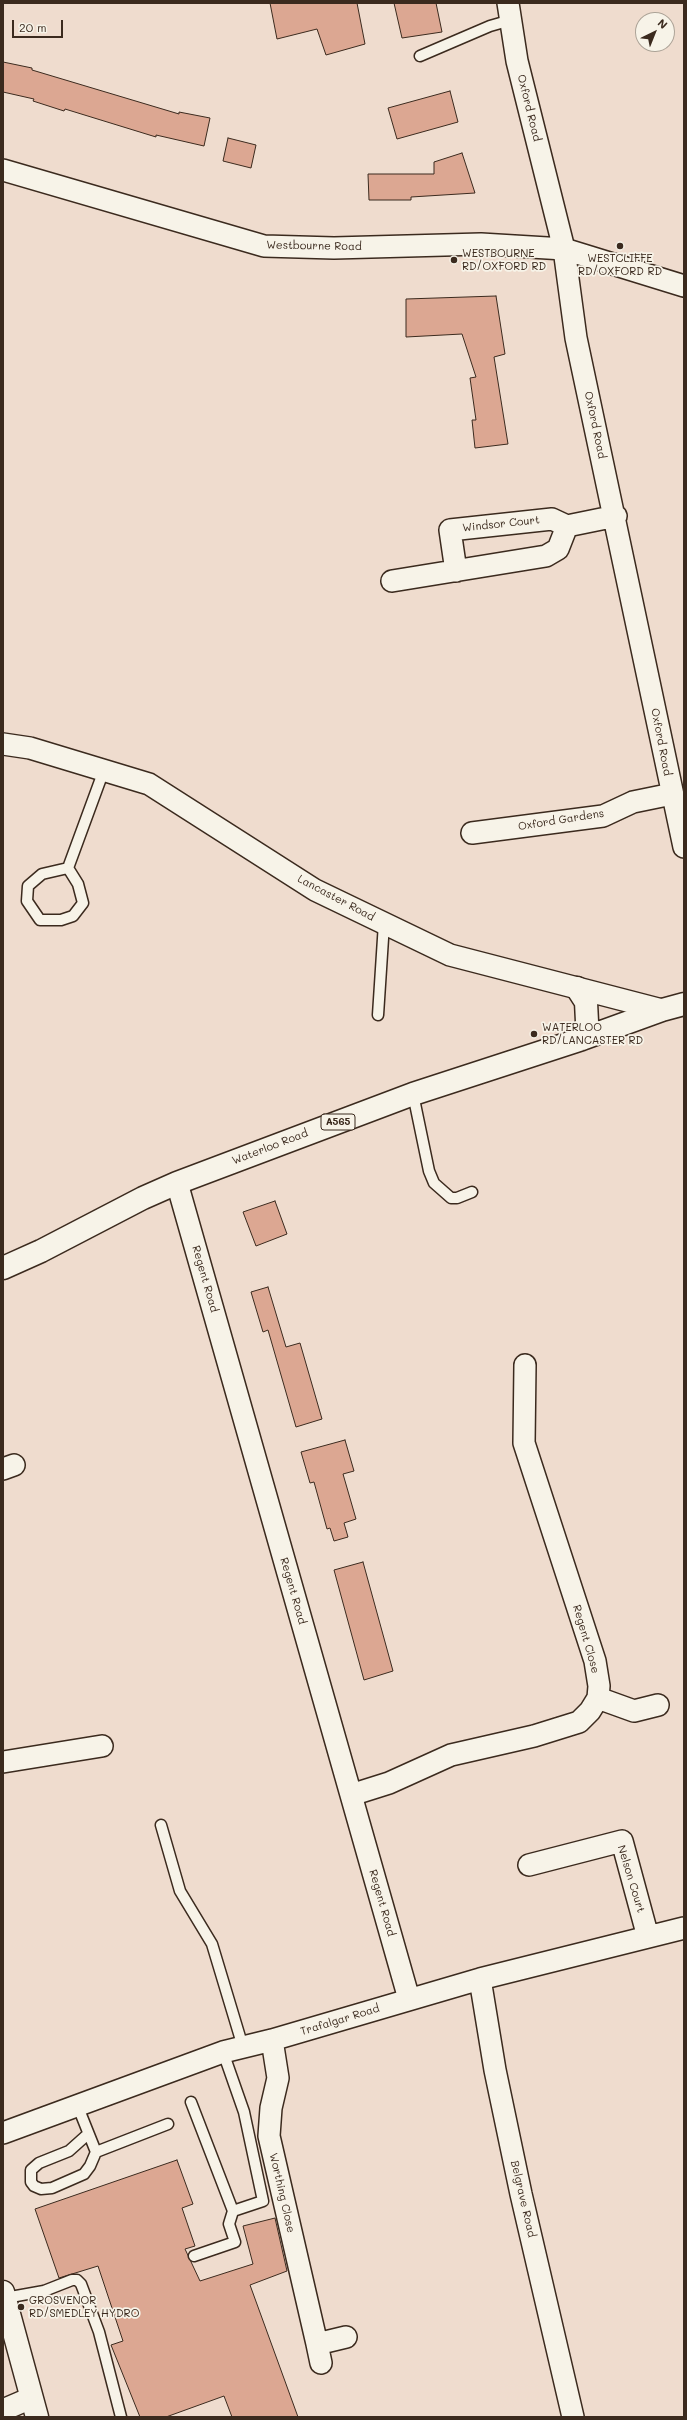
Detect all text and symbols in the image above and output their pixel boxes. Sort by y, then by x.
scale bar [14,12,65,38]
north arrow [635,12,675,52]
text: N [655,15,671,32]
text: 20 m [19,19,47,35]
street label: Oxford Road [514,73,544,143]
street label: Westbourne Road [266,239,362,253]
marker: WESTCLIFFE RD/OXFORD RD [615,241,625,251]
place label: WESTBOURNE RD/OXFORD RD [462,247,546,273]
place label: WESTCLIFFE RD/OXFORD RD [578,252,662,278]
marker: WESTBOURNE RD/OXFORD RD [449,255,459,265]
street label: Oxford Road [581,390,609,460]
street label: Windsor Court [462,513,540,535]
street label: Oxford Road [648,707,674,777]
street label: Oxford Gardens [517,807,605,833]
street label: Lancaster Road [295,872,377,924]
place label: WATERLOO RD/LANCASTER RD [542,1021,643,1047]
marker: WATERLOO RD/LANCASTER RD [529,1029,539,1039]
road number: A565 [321,1114,355,1130]
street label: Waterloo Road [230,1126,310,1168]
street label: Regent Road [189,1244,221,1314]
street label: Regent Road [277,1556,309,1626]
street label: Regent Close [570,1603,602,1675]
street label: Nelson Court [614,1844,648,1914]
street label: Regent Road [366,1868,398,1938]
street label: Trafalgar Road [299,2002,381,2038]
street label: Worthing Close [266,2152,298,2234]
street label: Belgrave Road [508,2159,538,2239]
place label: GROSVENOR RD/SMEDLEY HYDRO [29,2294,139,2320]
marker: GROSVENOR RD/SMEDLEY HYDRO [16,2302,26,2312]

